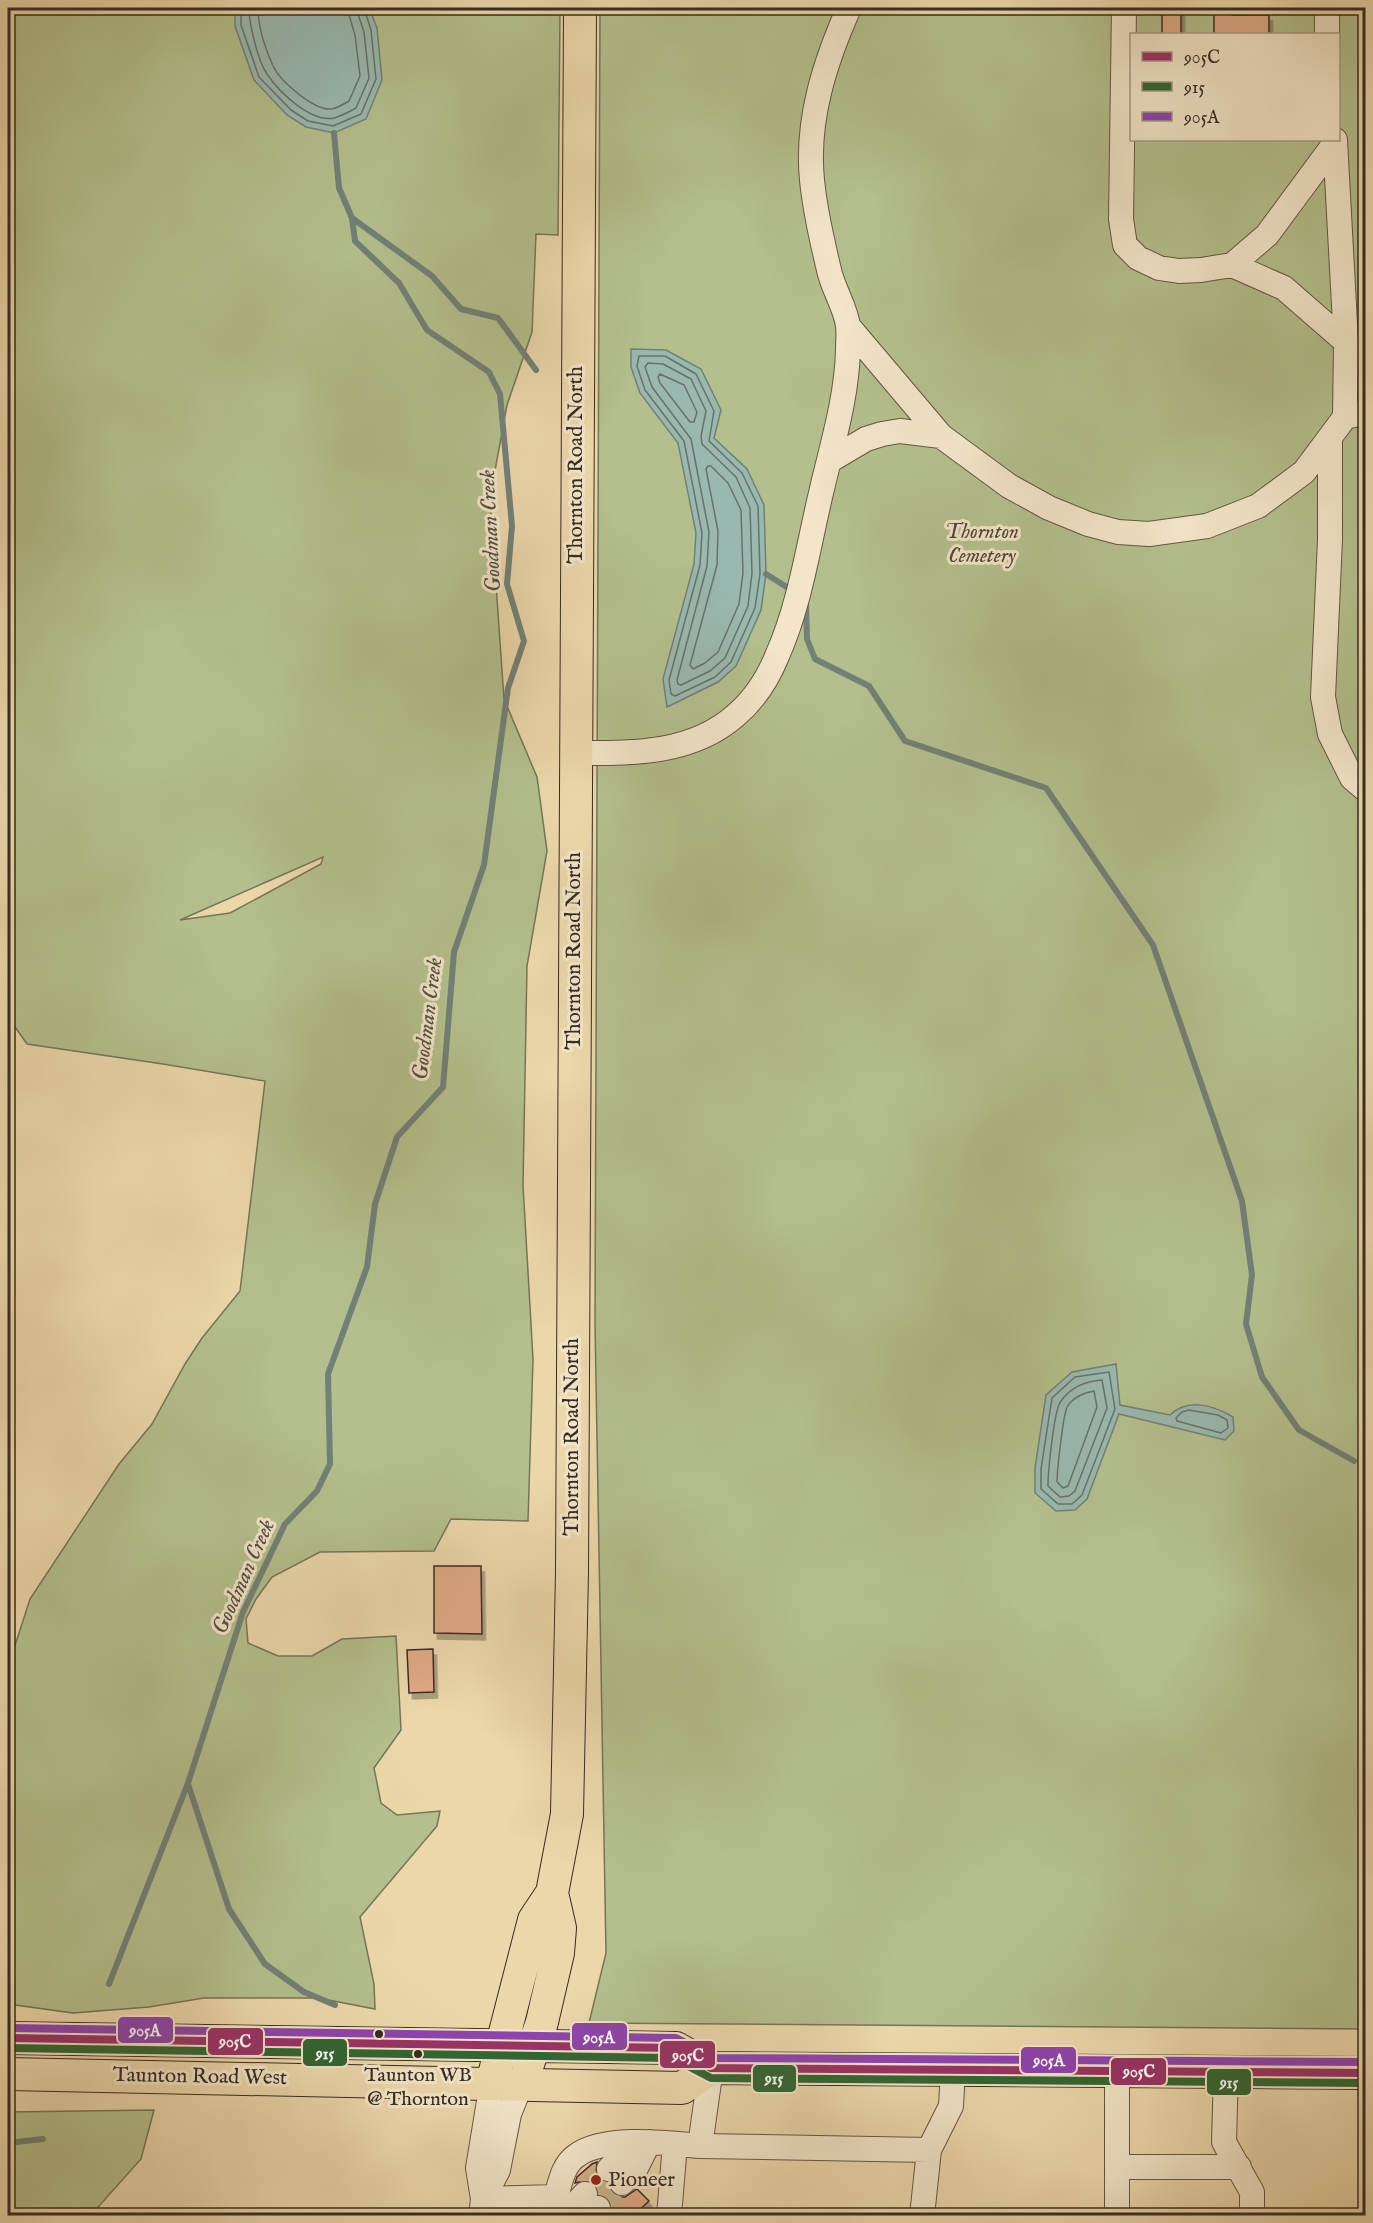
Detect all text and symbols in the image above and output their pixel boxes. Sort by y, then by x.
legend [1130,33,1340,141]
text: 905C [1183,47,1220,70]
text: 915 [1183,77,1206,100]
text: 905A [1183,107,1220,130]
street label: Thornton Road North [563,366,590,564]
water label: Goodman Creek [474,469,508,593]
park label: Thornton Cemetery [945,519,1019,570]
street label: Thornton Road North [561,852,588,1050]
water label: Goodman Creek [407,956,449,1082]
street label: Thornton Road North [559,1338,586,1536]
water label: Goodman Creek [206,1515,282,1639]
line badge: 905A [117,2016,174,2044]
text: 905A [128,2022,162,2042]
line badge: 905A [571,2022,628,2051]
line badge: 905C [207,2027,264,2056]
unlabelled marker [373,2028,385,2040]
text: 905A [582,2029,616,2049]
text: 905C [218,2033,252,2053]
line badge: 915 [302,2038,348,2067]
line badge: 905C [659,2040,716,2069]
text: 915 [315,2045,335,2065]
line badge: 905A [1020,2046,1077,2074]
text: 905C [671,2047,705,2067]
marker: Taunton WB @ Thornton [412,2048,424,2060]
text: 905A [1032,2052,1066,2072]
line badge: 905C [1110,2057,1167,2086]
street label: Taunton Road West [113,2062,287,2092]
place label: Taunton WB @ Thornton [364,2063,472,2112]
text: 905C [1122,2063,1156,2083]
line badge: 915 [752,2064,797,2093]
line badge: 915 [1206,2068,1252,2096]
text: 915 [764,2070,784,2090]
text: 915 [1219,2074,1239,2094]
place label: Pioneer [608,2167,675,2194]
marker: Pioneer [589,2173,603,2187]

